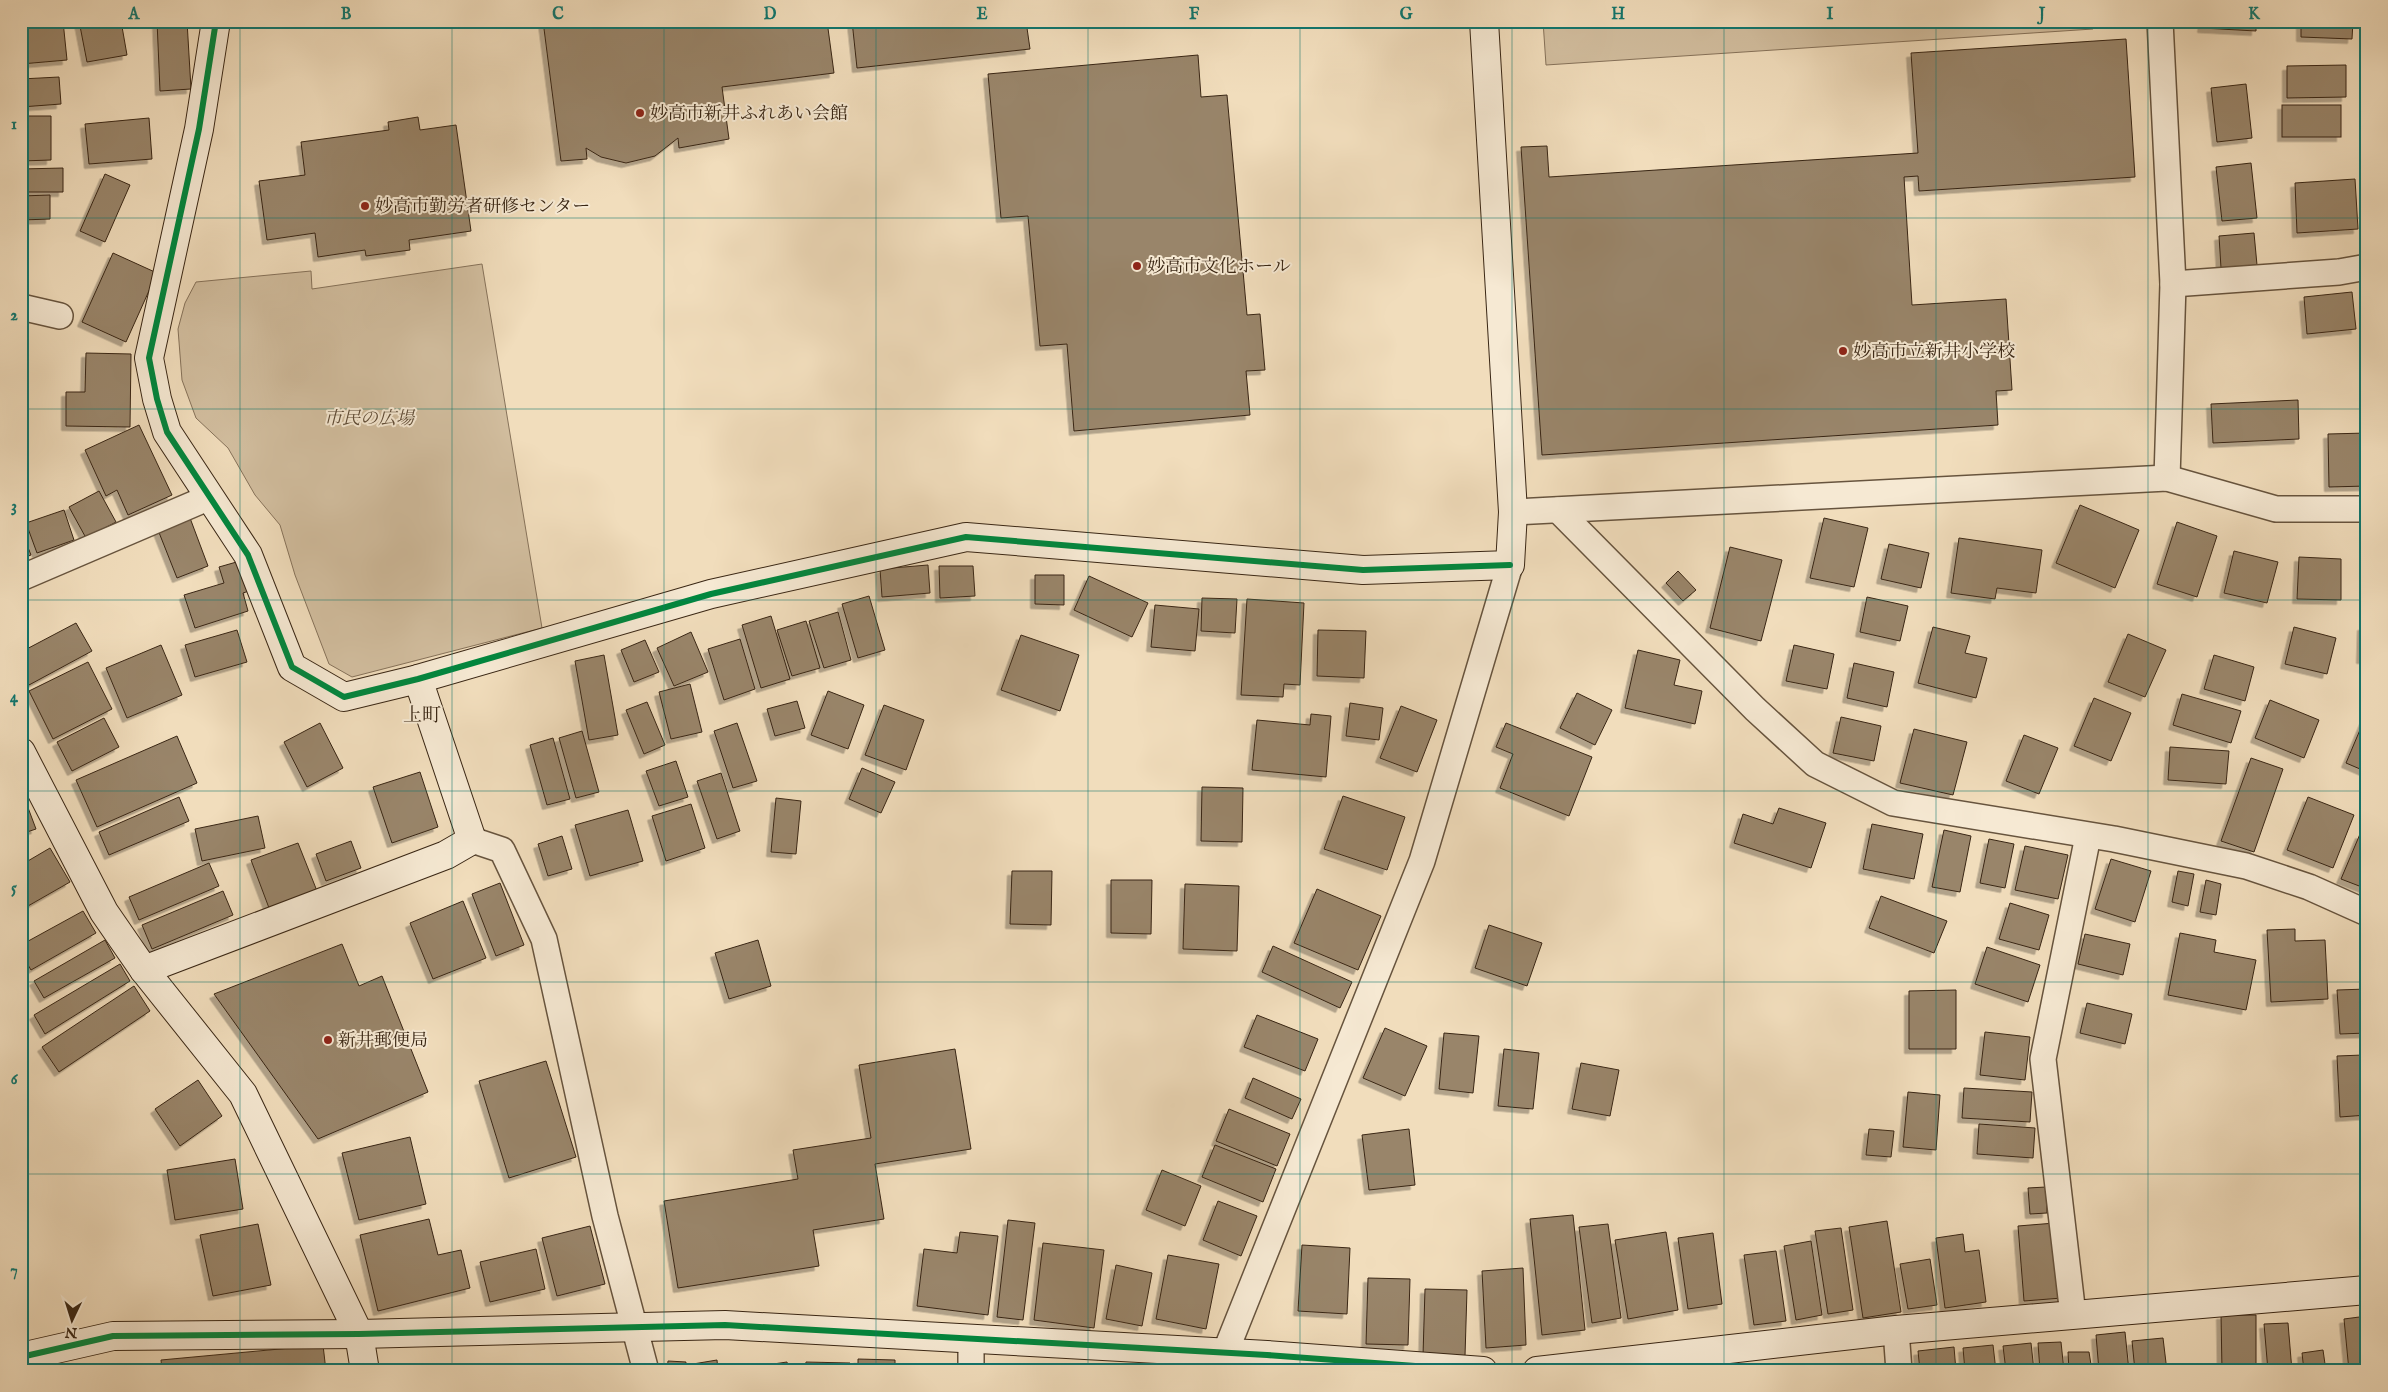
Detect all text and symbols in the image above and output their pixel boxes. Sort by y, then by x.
text: A [128,5,141,25]
text: B [341,5,352,25]
text: C [552,5,564,25]
text: D [764,5,777,25]
text: E [976,5,988,25]
text: F [1189,5,1200,25]
text: G [1400,5,1413,25]
text: H [1611,5,1625,25]
text: I [1827,5,1834,25]
text: J [2037,5,2046,25]
text: K [2248,5,2261,25]
place label: 妙高市新井ふれあい会館 [650,103,848,126]
marker: 妙高市新井ふれあい会館 [634,107,646,119]
text: 1 [11,115,17,135]
place label: 妙高市勤労者研修センター [375,196,590,219]
marker: 妙高市勤労者研修センター [359,200,371,212]
place label: 妙高市文化ホール [1147,256,1291,279]
marker: 妙高市文化ホール [1131,260,1143,272]
text: 2 [10,306,18,326]
place label: 妙高市立新井小学校 [1853,341,2015,364]
marker: 妙高市立新井小学校 [1837,345,1849,357]
park label: 市民の広場 [324,408,416,431]
text: 3 [11,497,17,517]
text: 4 [10,688,19,708]
district label: 上町 [403,704,441,728]
text: 5 [11,879,17,899]
place label: 新井郵便局 [338,1030,428,1053]
marker: 新井郵便局 [322,1034,334,1046]
text: 6 [11,1070,19,1090]
text: 7 [10,1261,18,1281]
north arrow [48,1294,98,1344]
text: N [64,1323,79,1341]

